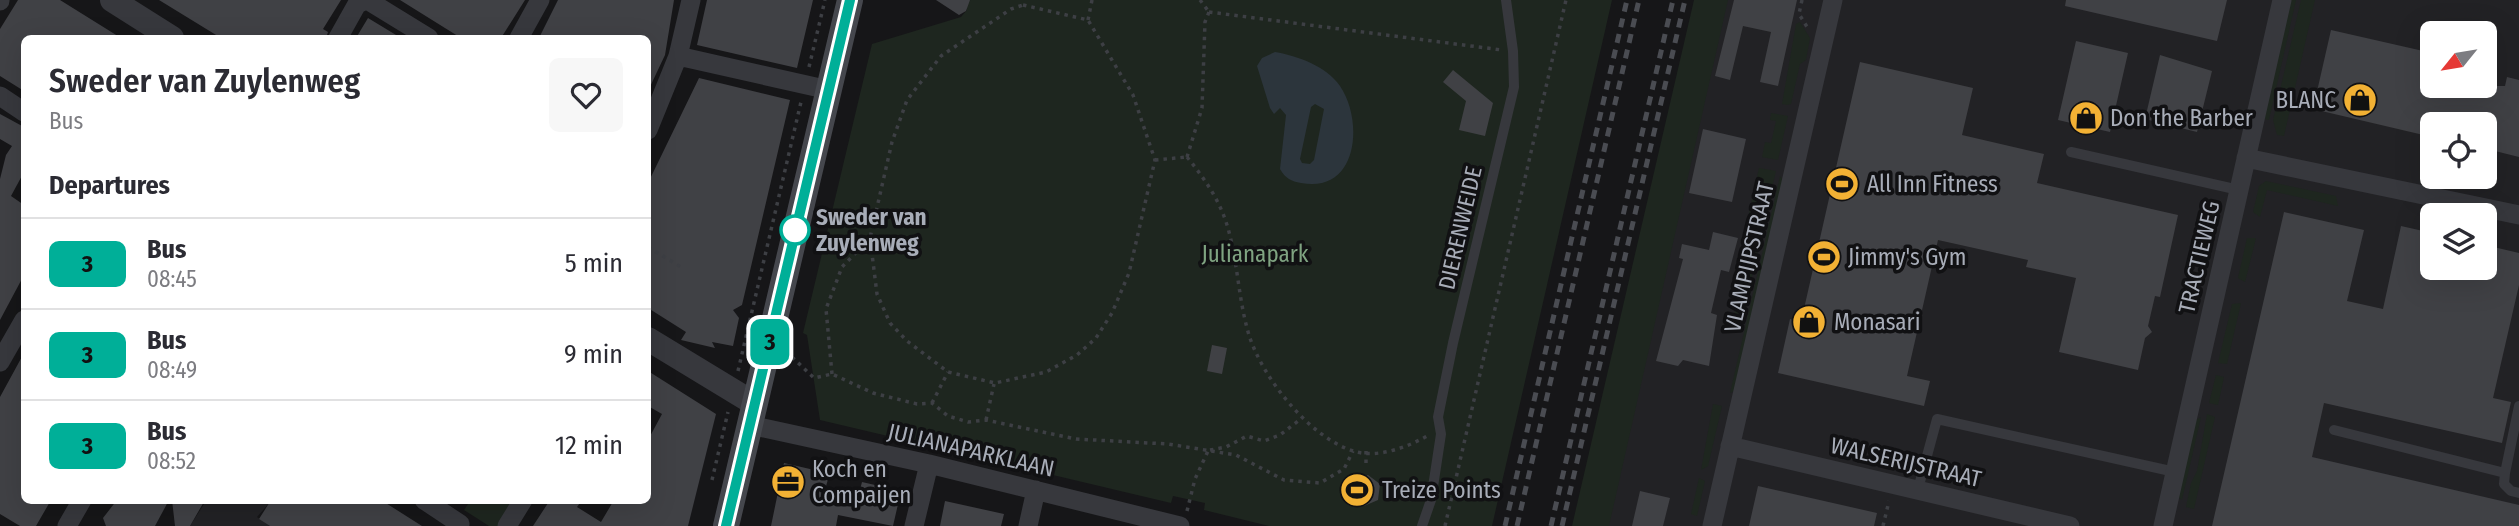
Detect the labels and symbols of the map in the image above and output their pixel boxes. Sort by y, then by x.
north arrow [2420,21,2497,98]
shop icon: BLANC [2341,81,2379,119]
place label: BLANC [2275,86,2336,114]
shop icon: Don the Barber [2067,99,2105,137]
place label: Don the Barber [2110,104,2253,132]
street label: DIERENWEIDE [1432,164,1488,292]
sports icon: All Inn Fitness [1823,165,1861,203]
place label: All Inn Fitness [1867,170,1998,198]
street label: VLAMPIJPSTRAAT [1718,178,1780,335]
street label: TRACTIEWEG [2172,198,2226,316]
place label: Sweder van Zuylenweg [816,203,927,257]
marker: Sweder van Zuylenweg [780,215,810,245]
sports icon: Jimmy's Gym [1805,238,1843,276]
park label: Julianapark [1202,240,1309,268]
place label: Jimmy's Gym [1848,243,1966,271]
shop icon: Monasari [1790,303,1828,341]
place label: Monasari [1834,308,1920,336]
line badge: 3 [747,319,793,365]
street label: JULIANAPARKLAAN [885,417,1057,483]
street label: WALSERIJSTRAAT [1828,431,1985,493]
place label: Koch en Compaijen [812,455,911,509]
office icon: Koch en Compaijen [769,463,807,501]
sports icon: Treize Points [1338,471,1376,509]
place label: Treize Points [1382,476,1501,504]

